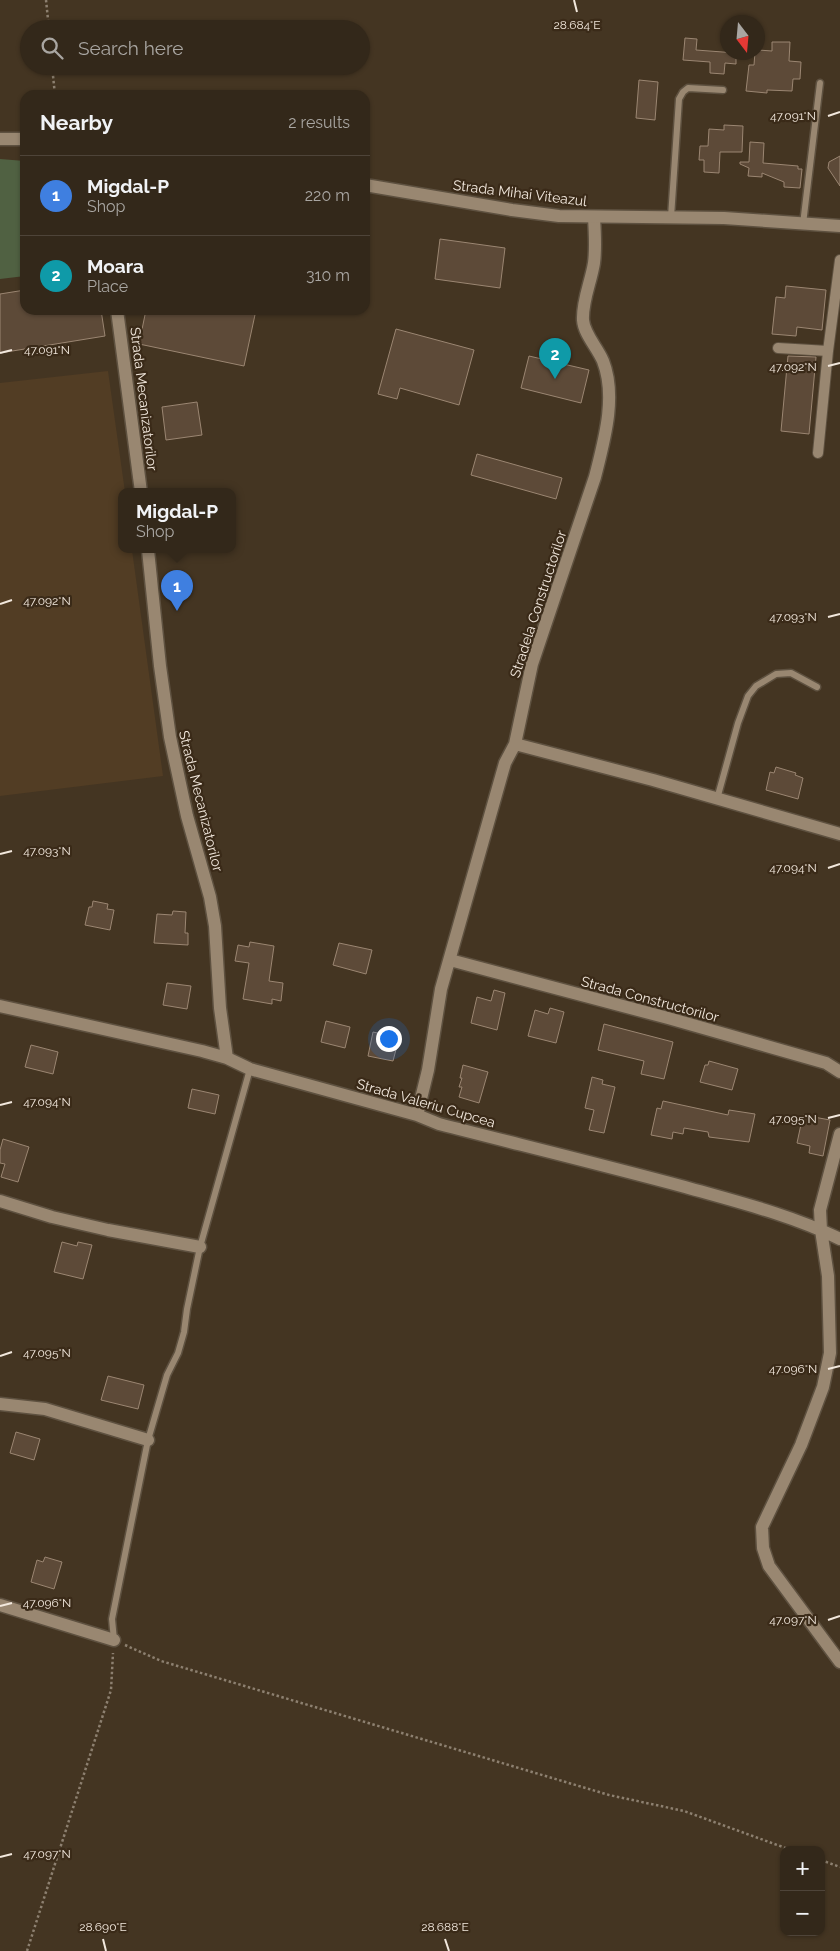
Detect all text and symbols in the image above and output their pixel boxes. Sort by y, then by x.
north arrow [720,15,765,60]
text: 28.684°E [554,18,600,32]
search box [20,20,370,75]
icon: search [38,34,66,62]
text: Search here [78,37,184,59]
text: 47.091°N [770,109,816,123]
text: Nearby [40,110,113,135]
text: 2 results [288,113,350,132]
text: Migdal-P [87,175,169,197]
street label: Strada Mihai Viteazul [452,177,588,209]
text: 1 [52,186,60,205]
text: 220 m [305,186,350,205]
text: Shop [87,197,125,216]
text: Moara [87,255,144,277]
text: 2 [51,266,61,285]
text: 310 m [306,266,350,285]
text: Place [87,277,128,296]
street label: Strada Mecanizatorilor [127,326,161,472]
pin: 2 [539,338,571,379]
text: 47.091°N [24,343,70,357]
text: 47.092°N [769,360,817,374]
popup [118,488,236,553]
text: Migdal-P [136,500,218,522]
text: Shop [136,522,174,541]
street label: Stradela Constructorilor [507,528,569,680]
pin: 1 [161,570,193,611]
text: 47.092°N [23,594,71,608]
text: 47.093°N [769,610,817,624]
street label: Strada Mecanizatorilor [176,729,226,873]
text: 47.093°N [23,844,71,858]
text: 47.094°N [769,861,817,875]
street label: Strada Constructorilor [579,973,721,1025]
your location [376,1026,402,1052]
street label: Strada Valeriu Cupcea [355,1076,497,1130]
text: 47.094°N [23,1095,71,1109]
text: 47.095°N [769,1112,817,1126]
text: 47.095°N [23,1346,71,1360]
text: 47.096°N [769,1362,817,1376]
text: 47.096°N [23,1596,71,1610]
text: 47.097°N [769,1613,817,1627]
map controls [780,1846,825,1936]
button: + [780,1846,825,1891]
text: 47.097°N [23,1847,71,1861]
button: − [780,1891,825,1936]
text: 28.690°E [79,1920,127,1934]
text: 28.688°E [421,1920,469,1934]

